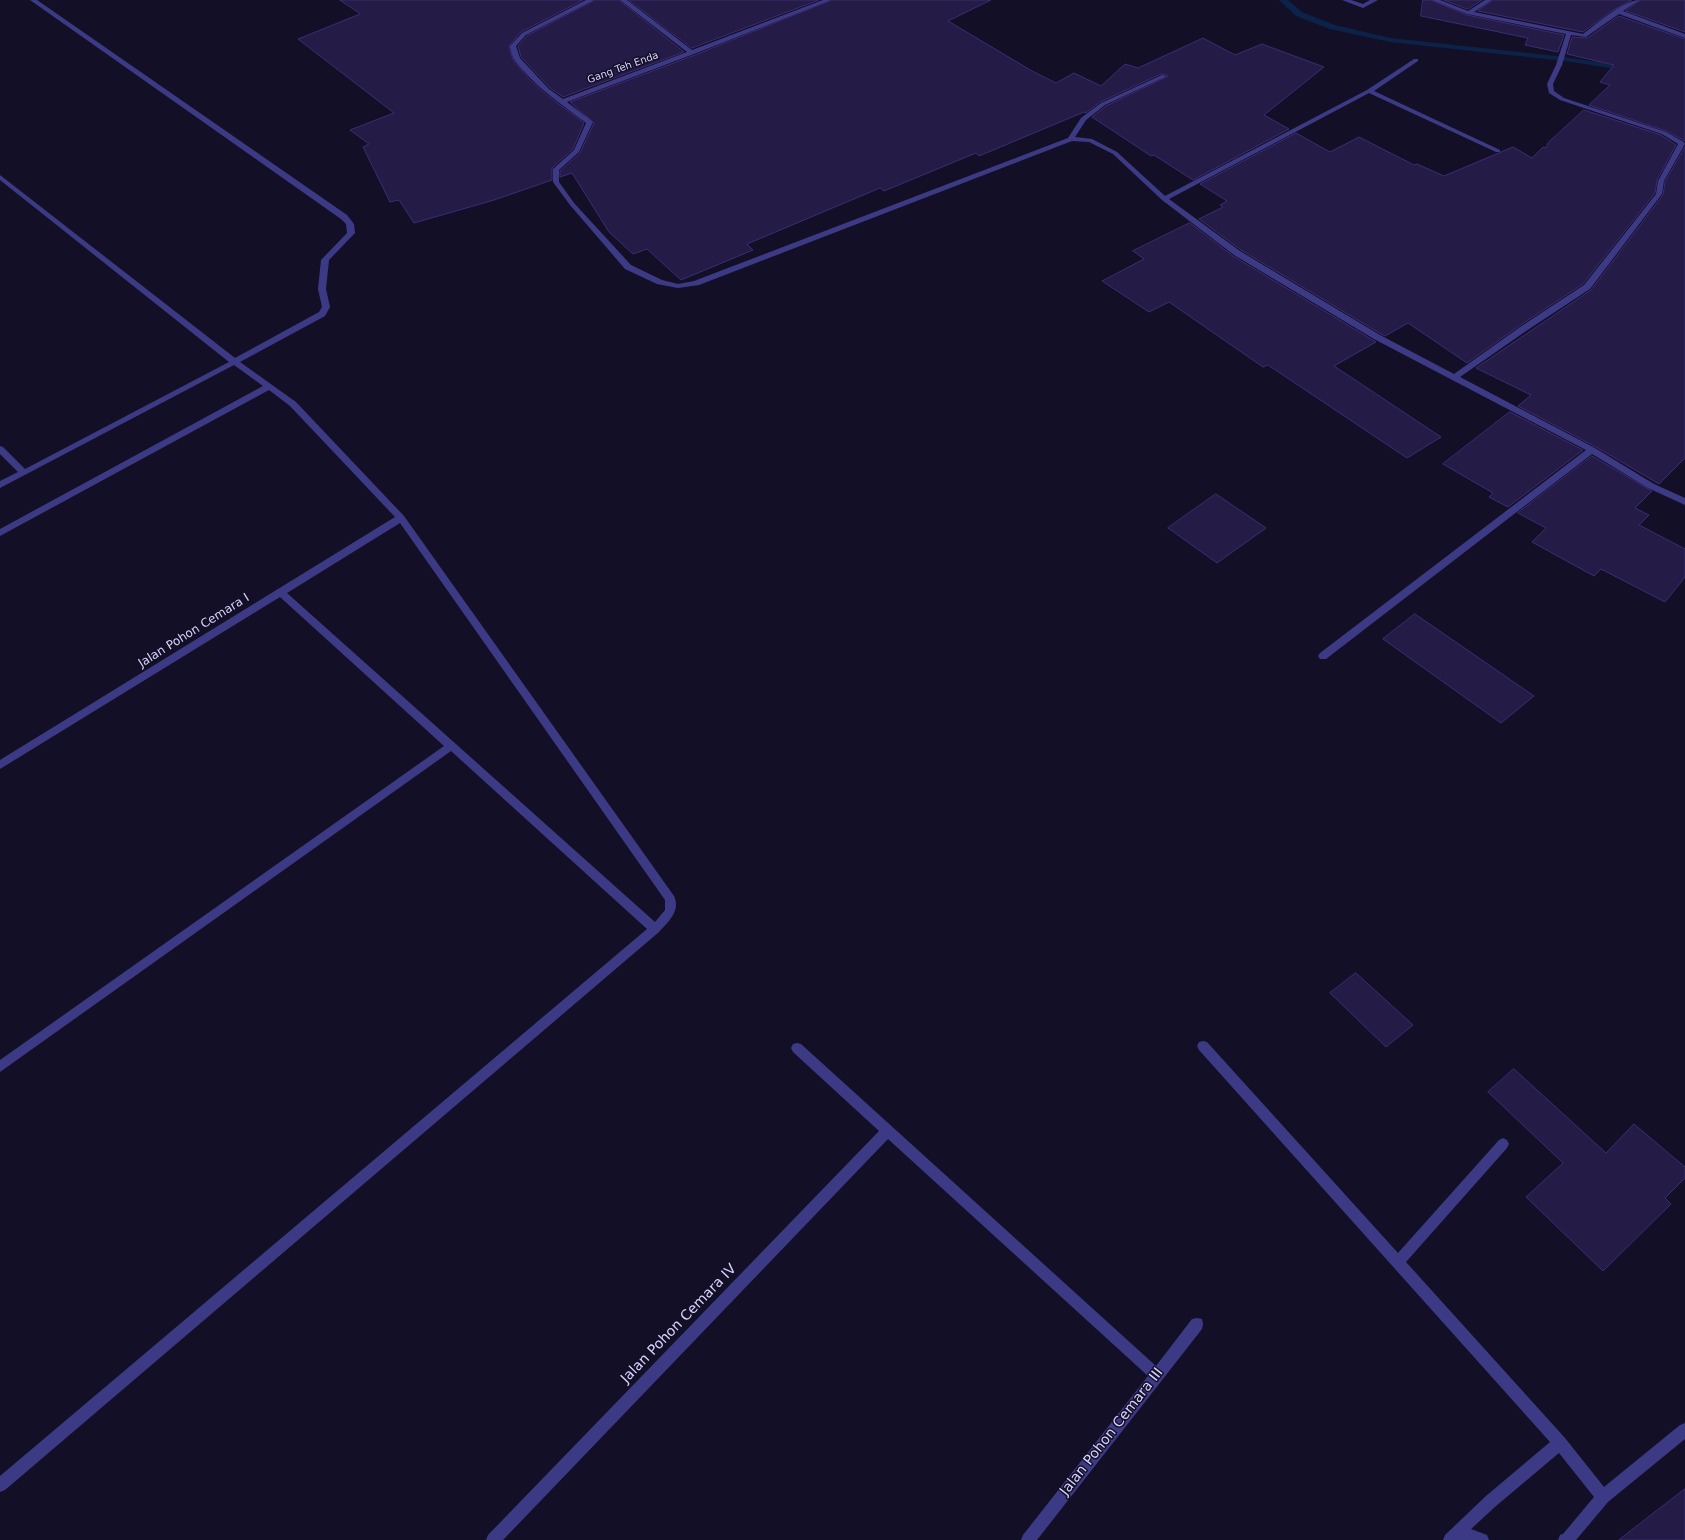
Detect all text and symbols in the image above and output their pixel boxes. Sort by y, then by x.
street label: Gang Teh Enda [586,50,660,86]
street label: Jalan Pohon Cemara I [136,591,252,671]
street label: Jalan Pohon Cemara IV [618,1261,740,1387]
street label: Jalan Pohon Cemara III [1057,1365,1167,1499]

